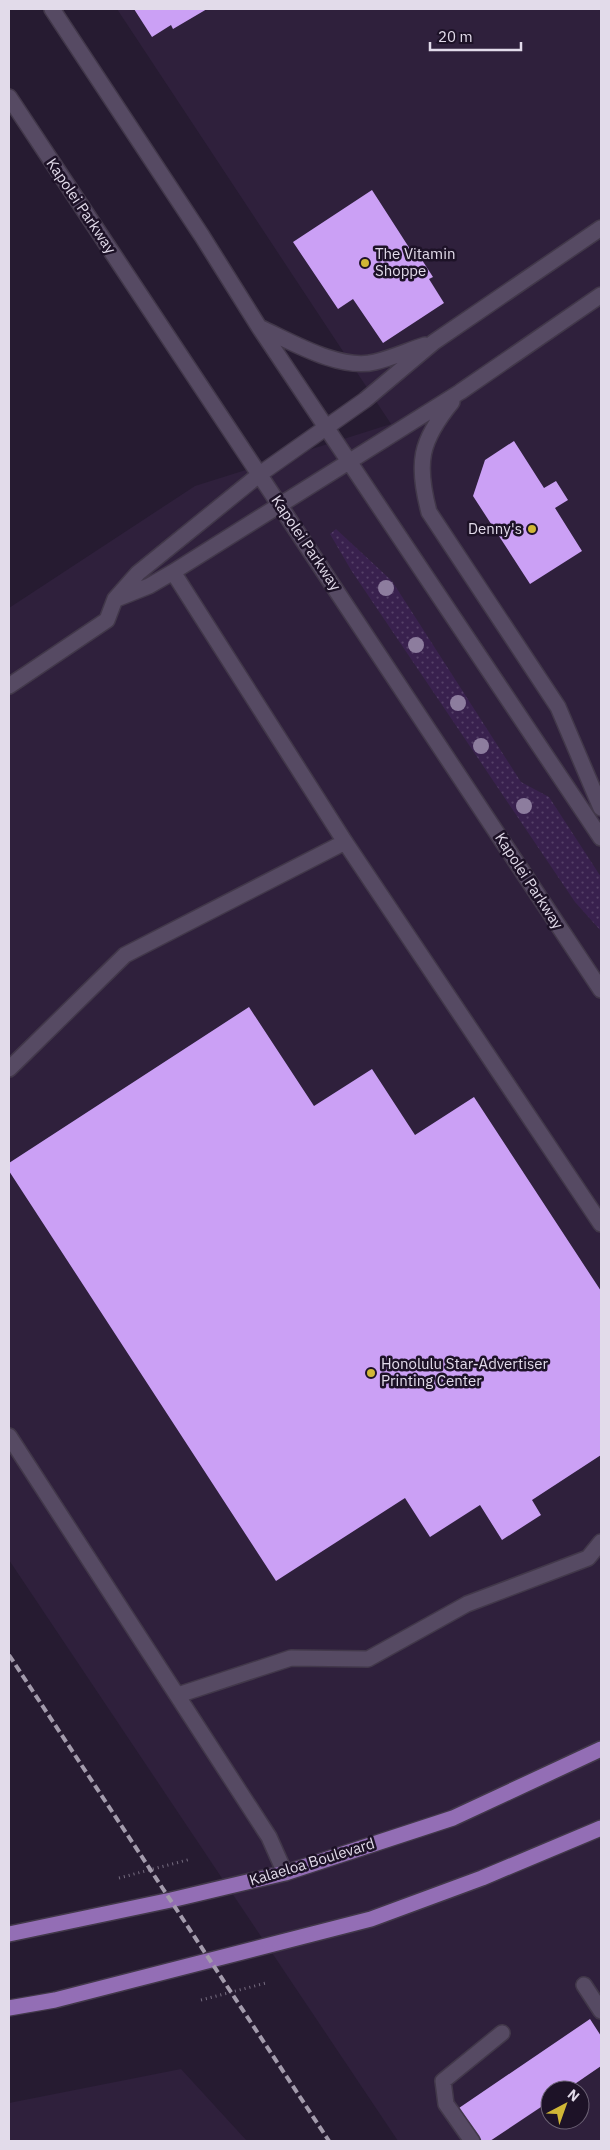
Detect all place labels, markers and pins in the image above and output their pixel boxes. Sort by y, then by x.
place label: The Vitamin Shoppe [375,244,455,280]
marker: The Vitamin Shoppe [359,257,371,269]
place label: Denny's [468,519,522,538]
marker: Denny's [526,523,538,535]
place label: Honolulu Star-Advertiser Printing Center [381,1354,548,1390]
marker: Honolulu Star-Advertiser Printing Center [365,1367,377,1379]

